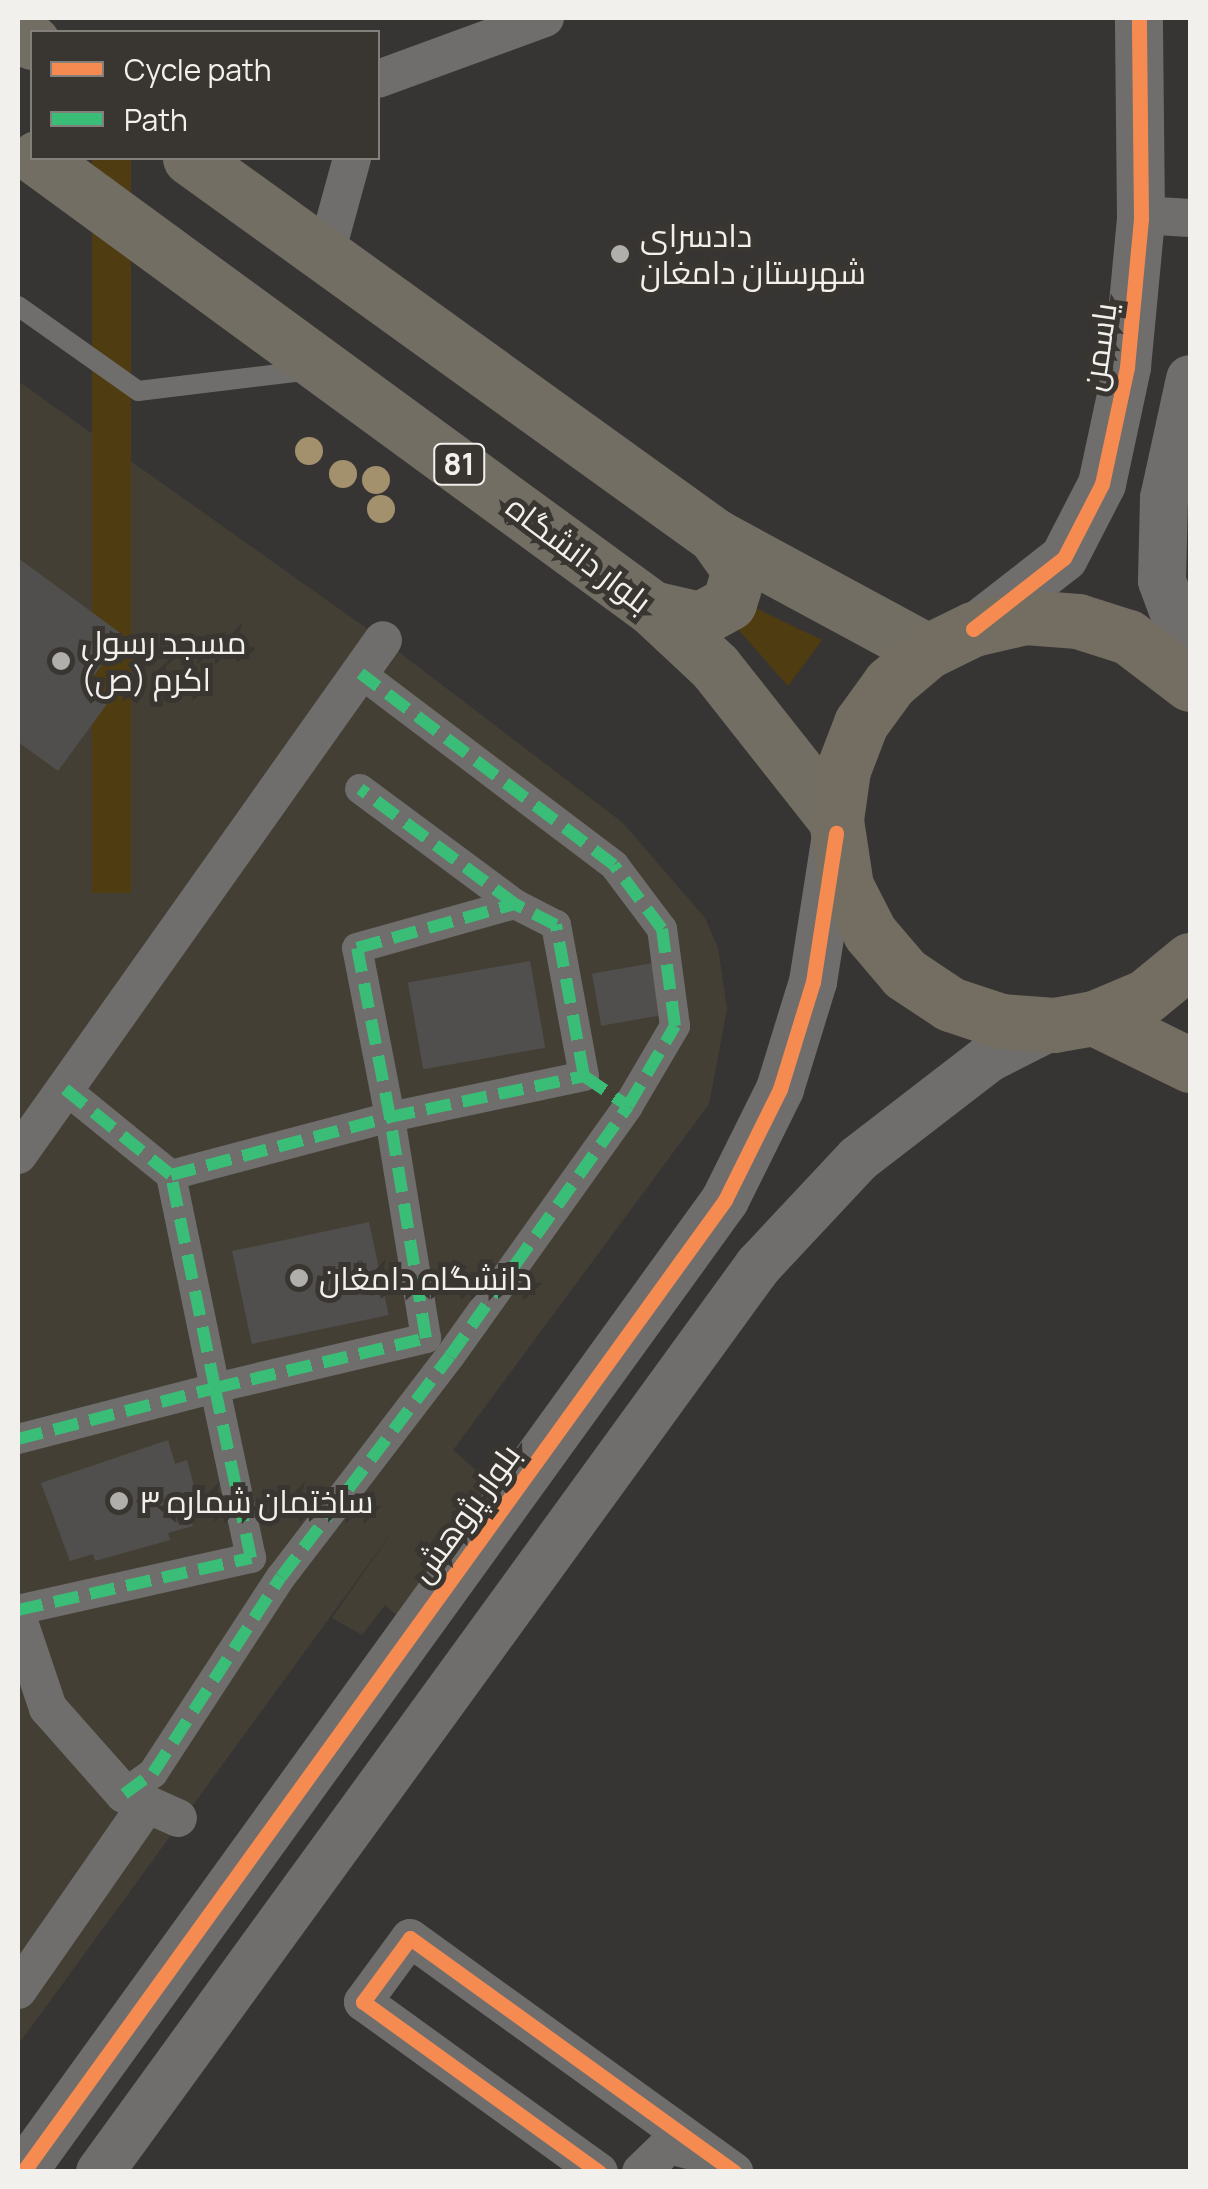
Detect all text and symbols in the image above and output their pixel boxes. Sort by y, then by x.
legend [30,30,380,160]
text: Cycle path [124,49,272,90]
text: Path [124,99,188,140]
place label: دادسرای شهرستان دامغان [640,217,866,292]
marker: دادسرای شهرستان دامغان [609,243,631,265]
street label: یاسمن [1074,301,1124,393]
road number: 81 [432,439,486,489]
street label: بلوار دانشگاه [499,487,659,621]
place label: مسجد رسول اکرم (ص) [81,624,247,699]
marker: مسجد رسول اکرم (ص) [50,650,72,672]
place label: دانشگاه دامغان [319,1259,532,1297]
marker: دانشگاه دامغان [288,1267,310,1289]
street label: بلوار پژوهش [402,1436,528,1590]
place label: ساختمان شماره ۳ [139,1482,373,1520]
marker: ساختمان شماره ۳ [108,1490,130,1512]

